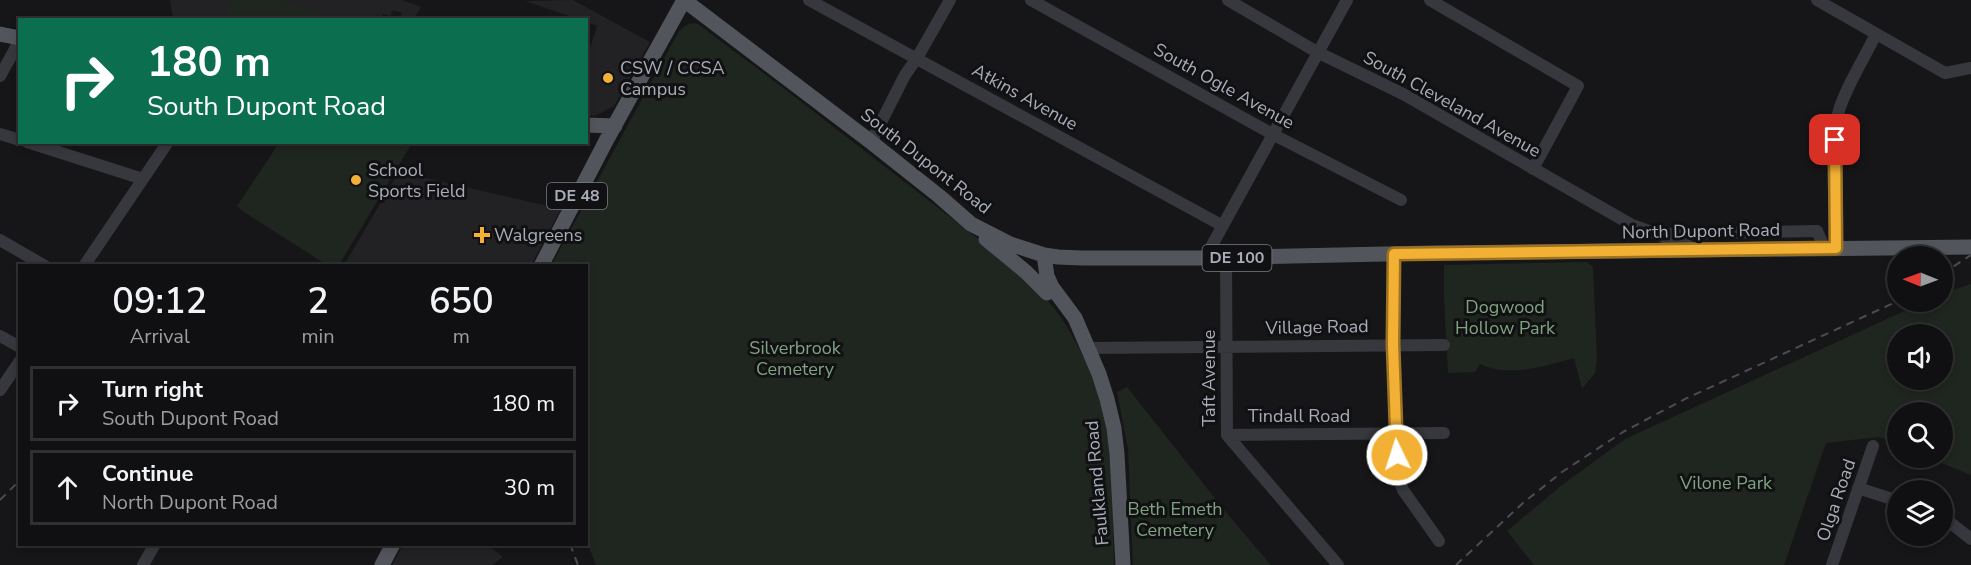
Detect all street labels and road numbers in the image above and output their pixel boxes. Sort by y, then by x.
street label: South Ogle Avenue [1149,37,1299,135]
street label: South Cleveland Avenue [1359,45,1545,163]
street label: Atkins Avenue [968,58,1082,136]
street label: South Dupont Road [856,103,996,219]
road number: DE 48 [547,183,607,209]
street label: North Dupont Road [1622,218,1780,244]
road number: DE 100 [1202,245,1272,271]
street label: Village Road [1264,314,1369,340]
street label: Taft Avenue [1197,330,1221,426]
street label: Tindall Road [1248,404,1350,428]
street label: Faulkland Road [1080,419,1114,547]
street label: Olga Road [1811,456,1861,544]

